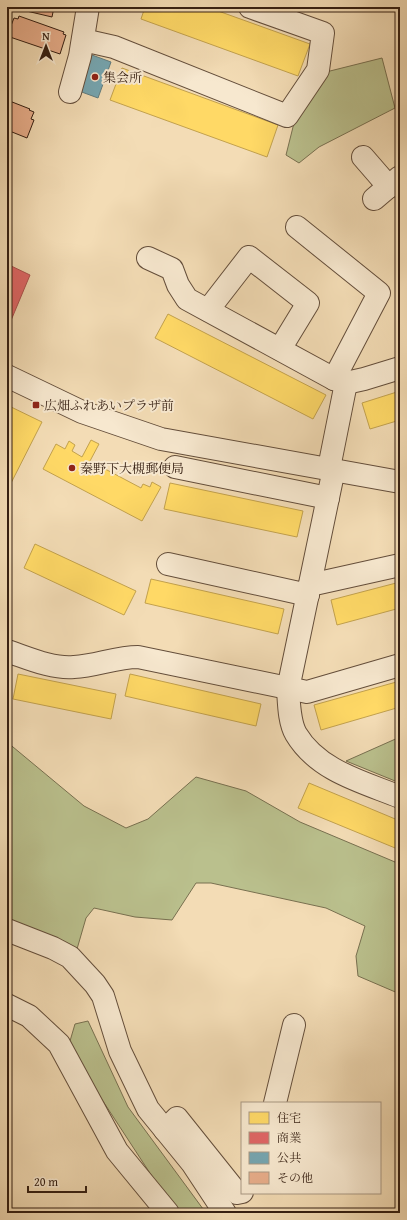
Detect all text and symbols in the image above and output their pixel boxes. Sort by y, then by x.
north arrow [26,26,66,66]
text: N [42,28,50,44]
place label: 集会所 [103,68,142,87]
marker: 集会所 [90,72,100,82]
place label: 広畑ふれあいプラザ前 [44,396,174,415]
marker: 広畑ふれあいプラザ前 [31,400,41,410]
place label: 秦野下大槻郵便局 [80,459,184,478]
marker: 秦野下大槻郵便局 [67,463,77,473]
legend [241,1102,381,1194]
text: 住宅 [277,1109,301,1126]
text: 商業 [277,1129,301,1146]
text: 公共 [277,1149,301,1166]
scale bar [28,1168,86,1194]
text: その他 [277,1169,313,1186]
text: 20 m [34,1173,58,1190]

